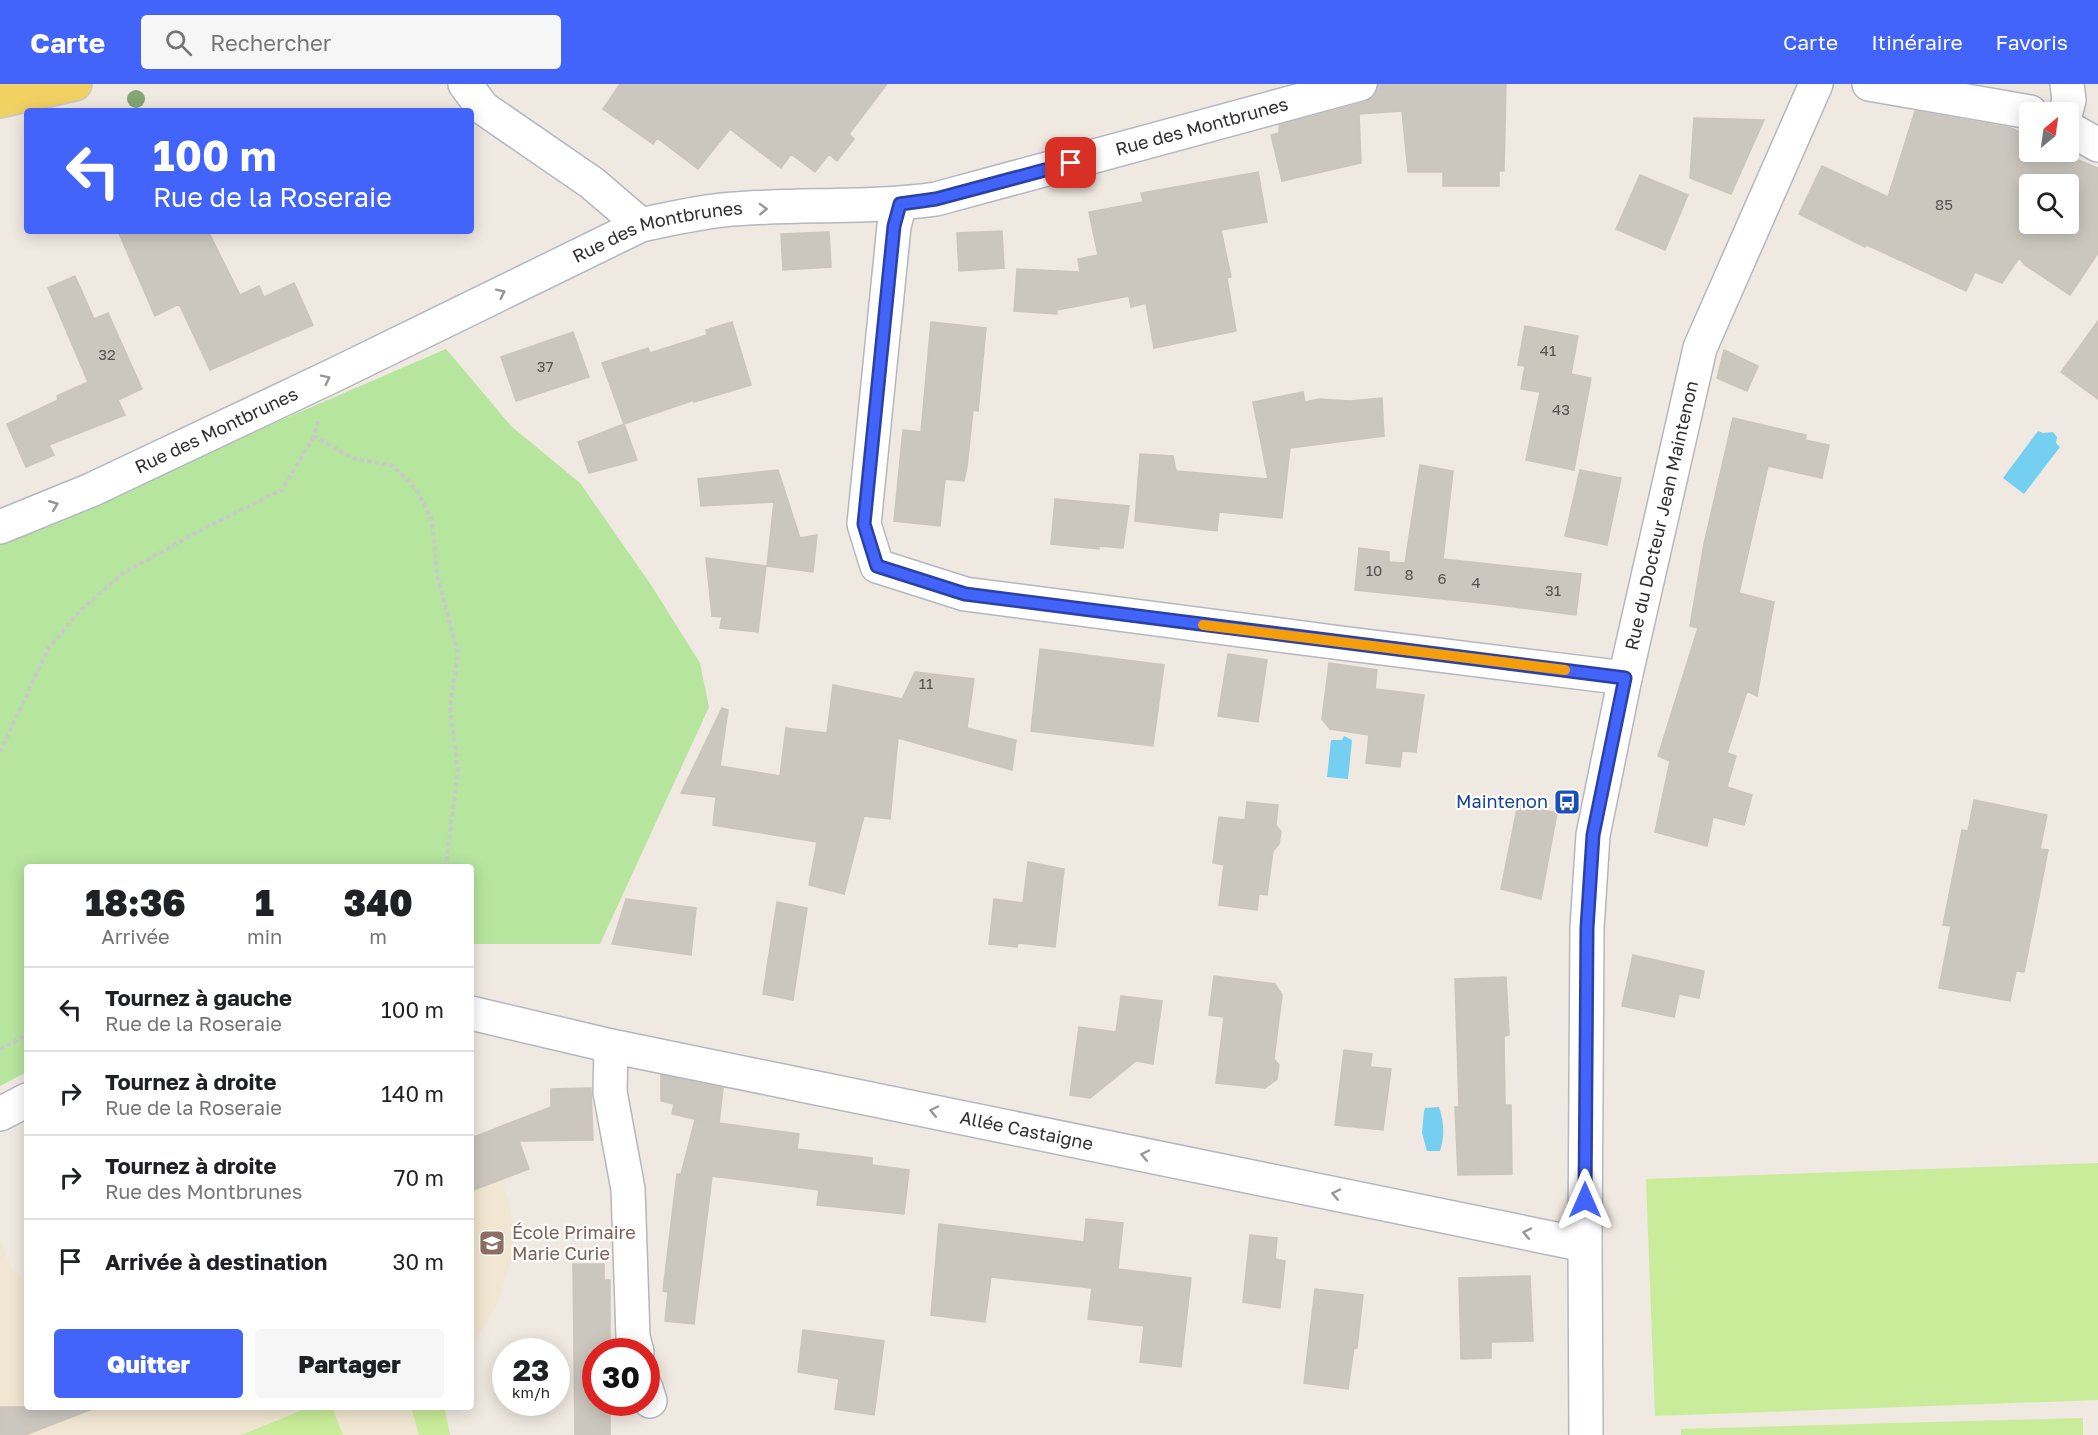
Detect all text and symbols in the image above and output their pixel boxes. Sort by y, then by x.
search box [141,15,561,69]
text: Carte [30,26,105,59]
icon: search [162,26,195,59]
text: Rechercher [210,29,331,56]
text: Carte [1783,29,1838,55]
text: Itinéraire [1871,29,1963,55]
text: Favoris [1996,29,2068,55]
street label: Rue des Montbrunes [1113,92,1290,160]
north arrow [2019,102,2079,162]
map controls [2019,102,2079,234]
text: 100 m [153,130,276,180]
icon: left [54,132,132,210]
pin [1045,137,1096,188]
icon: arrive [1054,146,1087,179]
button: search [2019,174,2079,234]
text: Rue de la Roseraie [153,181,392,213]
house number: 85 [1935,195,1953,213]
street label: Rue des Montbrunes [569,196,743,267]
one-way arrow [759,202,768,215]
one-way arrow [495,289,506,301]
house number: 41 [1540,341,1556,359]
house number: 32 [98,345,116,363]
house number: 37 [537,357,553,375]
one-way arrow [320,375,331,386]
street label: Rue du Docteur Jean Maintenon [1620,378,1702,652]
street label: Rue des Montbrunes [131,382,301,478]
house number: 43 [1552,400,1570,418]
one-way arrow [48,500,59,512]
house number: 10 [1366,561,1382,579]
house number: 8 [1404,565,1414,583]
house number: 6 [1437,569,1447,587]
house number: 4 [1471,573,1481,591]
house number: 31 [1545,581,1561,599]
house number: 11 [919,674,933,692]
bus stop icon: Maintenon [1552,787,1582,817]
place label: Maintenon [1456,790,1548,812]
text: 18:36 [85,881,186,924]
text: 1 [255,881,274,924]
text: 340 [344,881,413,924]
text: Arrivée [101,924,170,948]
text: min [247,924,282,948]
text: m [369,924,387,948]
text: Tournez à gauche [105,984,292,1011]
icon: left [54,993,87,1026]
text: 100 m [381,996,444,1023]
text: Rue de la Roseraie [105,1011,282,1035]
text: Tournez à droite [105,1068,276,1095]
icon: right [54,1077,87,1110]
text: 140 m [381,1080,444,1107]
text: Rue de la Roseraie [105,1095,282,1119]
one-way arrow [929,1105,939,1118]
street label: Allée Castaigne [958,1106,1095,1154]
one-way arrow [1141,1149,1151,1162]
text: Tournez à droite [105,1152,276,1179]
icon: right [54,1161,87,1194]
text: 70 m [394,1164,444,1191]
position arrow [1553,1168,1617,1232]
text: Rue des Montbrunes [105,1179,302,1203]
one-way arrow [1332,1188,1342,1201]
place label: École Primaire Marie Curie [512,1221,636,1264]
school or university icon: École Primaire Marie Curie [477,1228,507,1258]
one-way arrow [1523,1228,1533,1241]
icon: arrive [54,1245,87,1278]
text: Arrivée à destination [105,1248,327,1275]
text: 30 m [393,1248,444,1275]
button: Quitter [54,1329,243,1398]
button: Partager [255,1329,444,1398]
speed limit sign: 30 [582,1338,660,1416]
text: 23 [513,1352,549,1388]
text: km/h [512,1383,550,1401]

